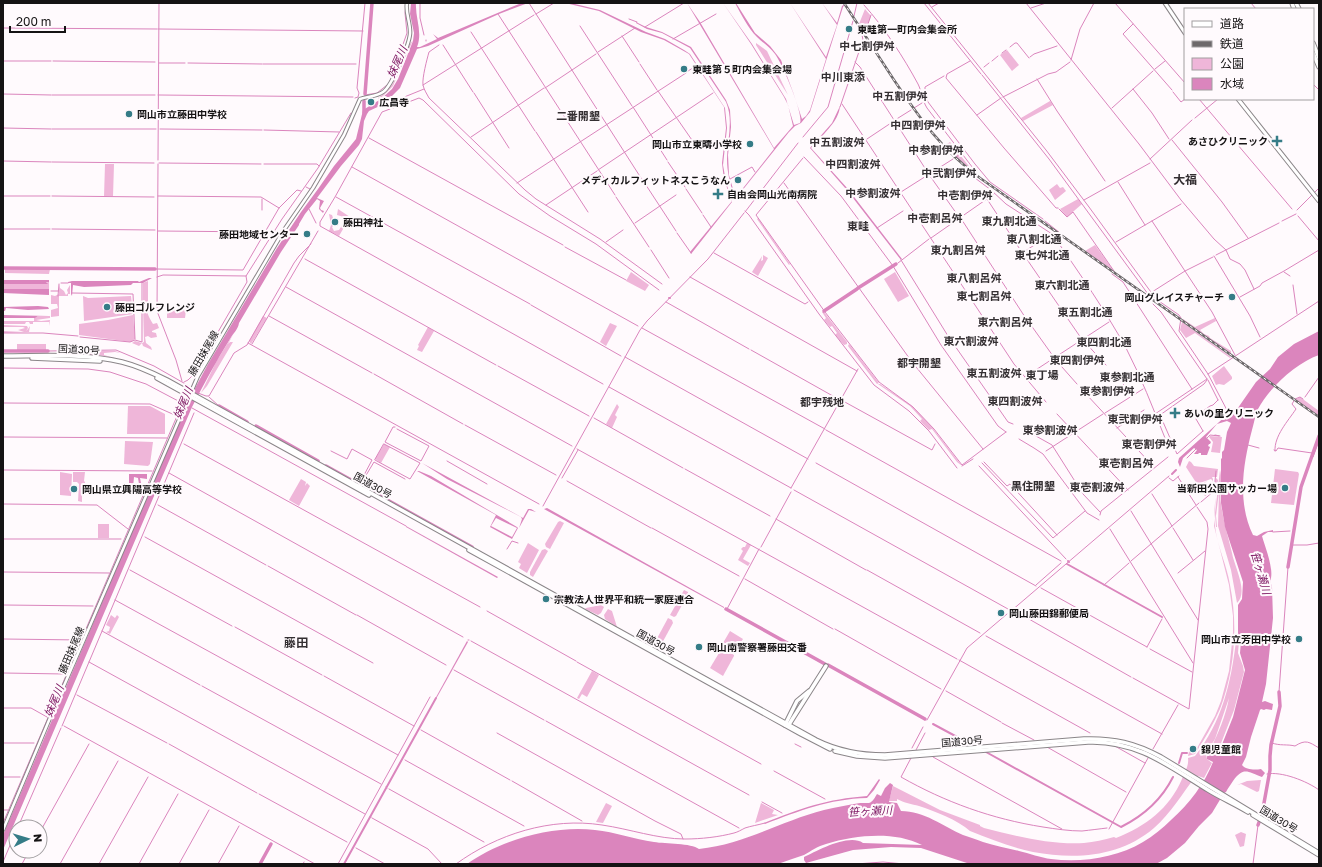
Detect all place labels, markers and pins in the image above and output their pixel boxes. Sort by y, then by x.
place label: 東畦第一町内会集会所 [857,23,957,35]
marker: 東畦第一町内会集会所 [844,24,854,34]
place label: 東畦第５町内会集会場 [692,63,792,75]
marker: 東畦第５町内会集会場 [679,64,689,74]
place label: 広昌寺 [379,96,409,108]
marker: 広昌寺 [366,97,376,107]
place label: 岡山市立藤田中学校 [137,108,227,120]
marker: 岡山市立藤田中学校 [124,109,134,119]
place label: あさひクリニック [1188,135,1268,147]
marker: あさひクリニック [1271,135,1283,147]
place label: 岡山市立東疇小学校 [652,138,742,150]
marker: 岡山市立東疇小学校 [745,139,755,149]
place label: メディカルフィットネスこうなん [581,174,730,186]
marker: メディカルフィットネスこうなん [733,175,743,185]
marker: 自由会岡山光南病院 [712,188,724,200]
place label: 自由会岡山光南病院 [727,188,817,200]
place label: 藤田神社 [343,216,384,228]
marker: 藤田神社 [330,217,340,227]
place label: 藤田地域センター [219,228,299,240]
marker: 藤田地域センター [302,229,312,239]
place label: 岡山グレイスチャーチ [1124,291,1224,303]
marker: 岡山グレイスチャーチ [1227,292,1237,302]
place label: 藤田ゴルフレンジ [115,301,195,313]
marker: 藤田ゴルフレンジ [102,302,112,312]
marker: あいの里クリニック [1169,407,1181,419]
place label: あいの里クリニック [1184,407,1274,419]
place label: 当新田公園サッカー場 [1177,482,1277,494]
place label: 岡山県立興陽高等学校 [82,483,182,495]
marker: 当新田公園サッカー場 [1280,483,1290,493]
marker: 岡山県立興陽高等学校 [69,484,79,494]
place label: 宗教法人世界平和統一家庭連合 [554,593,694,605]
marker: 宗教法人世界平和統一家庭連合 [541,594,551,604]
place label: 岡山藤田錦郵便局 [1009,607,1089,619]
marker: 岡山藤田錦郵便局 [996,608,1006,618]
place label: 岡山市立芳田中学校 [1201,633,1291,645]
marker: 岡山市立芳田中学校 [1294,634,1304,644]
place label: 岡山南警察署藤田交番 [707,641,807,653]
marker: 岡山南警察署藤田交番 [694,642,704,652]
place label: 錦児童館 [1201,743,1241,755]
marker: 錦児童館 [1188,744,1198,754]

